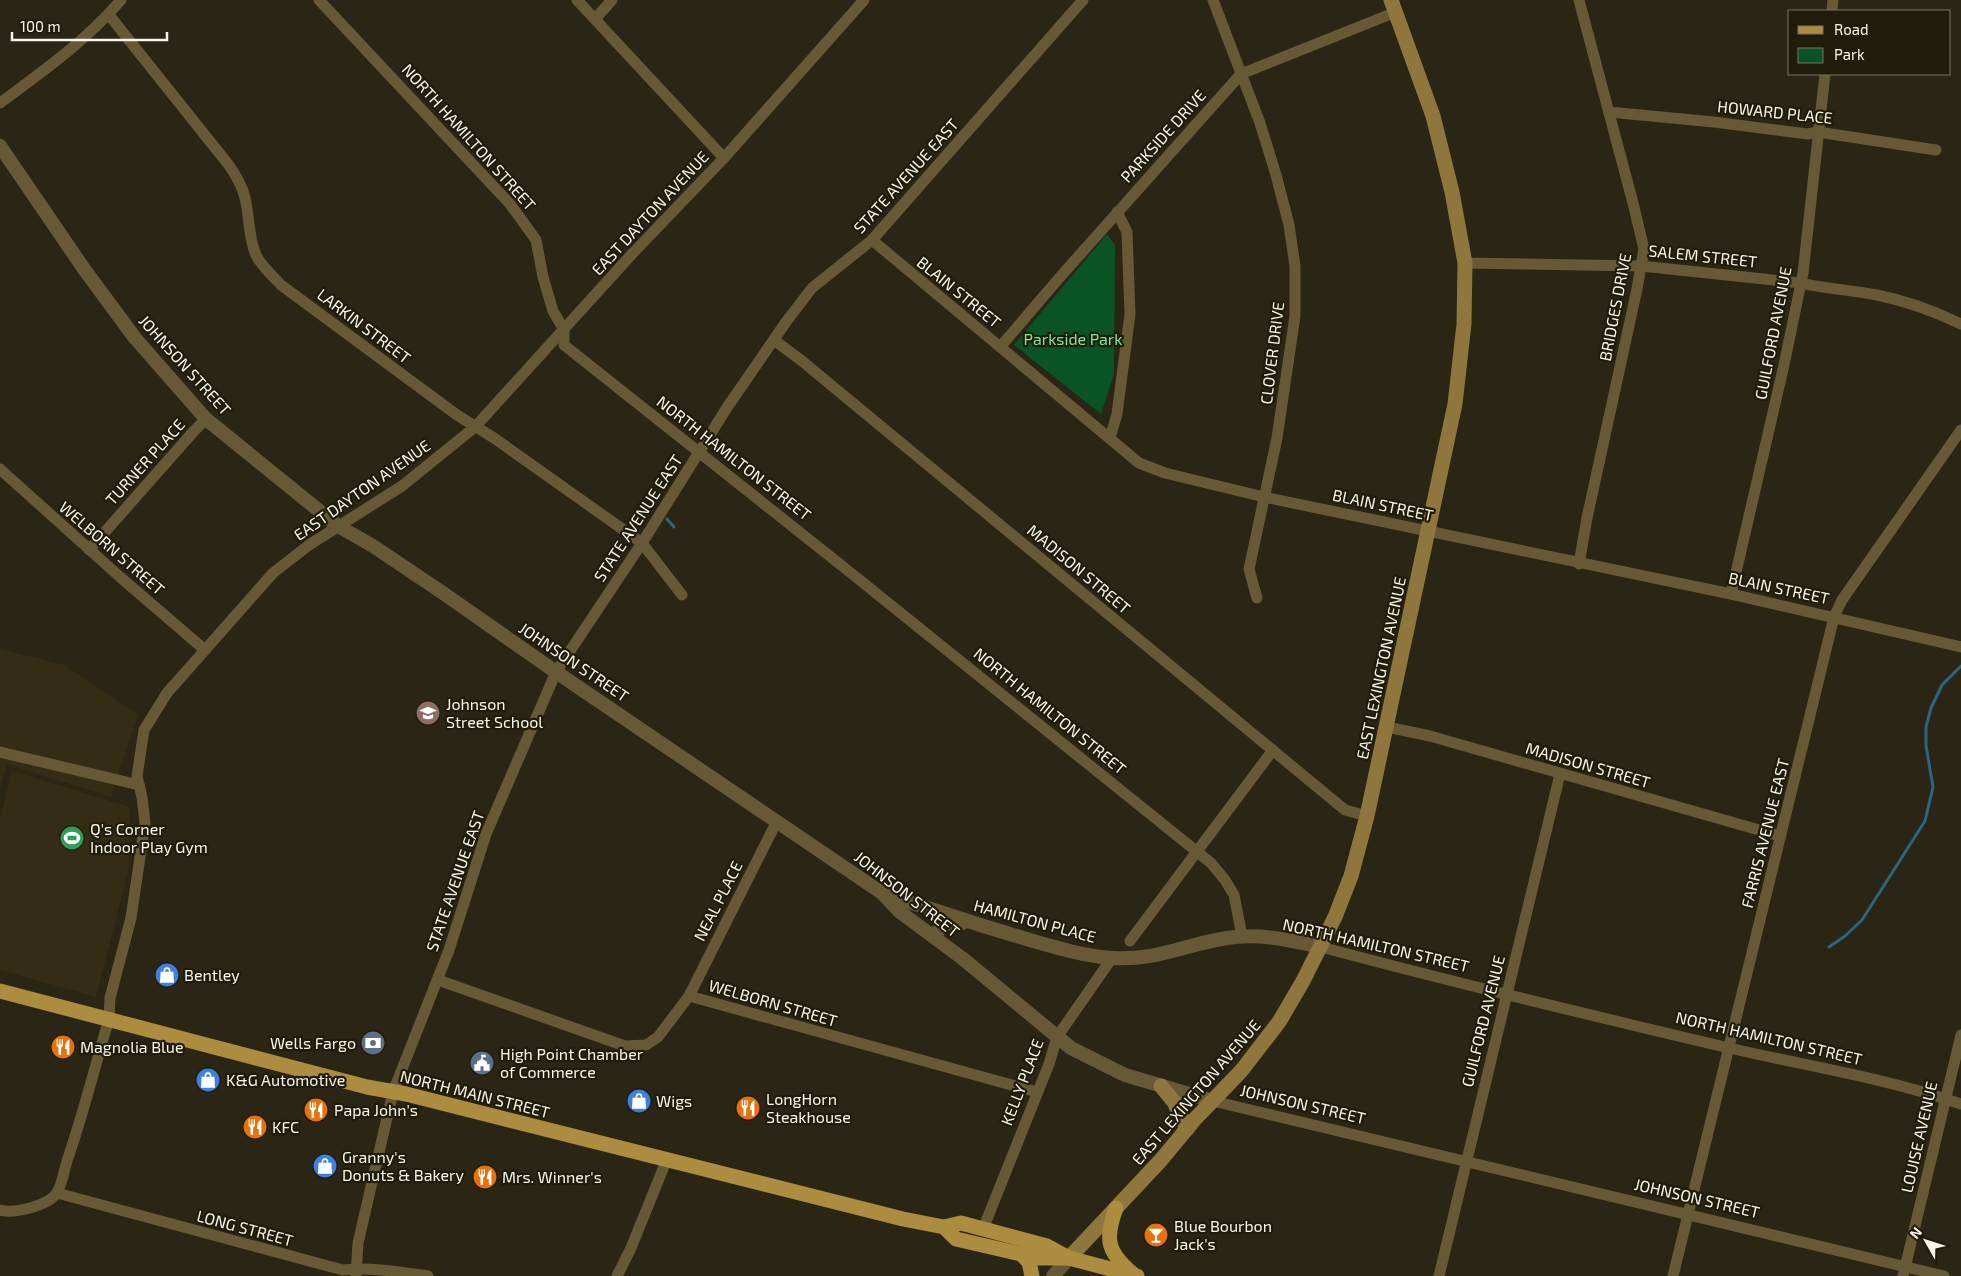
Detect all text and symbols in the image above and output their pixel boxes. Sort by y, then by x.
scale bar [12,10,168,42]
legend [1788,10,1951,75]
text: 100 m [20,17,61,35]
text: Road [1834,20,1869,38]
text: Park [1834,45,1865,63]
street label: NORTH HAMILTON STREET [399,59,540,214]
street label: PARKSIDE DRIVE [1116,85,1209,186]
street label: HOWARD PLACE [1716,96,1834,127]
street label: STATE AVENUE EAST [849,114,962,237]
street label: EAST DAYTON AVENUE [587,147,712,279]
street label: SALEM STREET [1648,240,1758,271]
street label: BRIDGES DRIVE [1595,251,1634,363]
street label: BLAIN STREET [914,252,1005,331]
street label: GUILFORD AVENUE [1750,265,1795,401]
street label: LARKIN STREET [314,284,415,367]
street label: CLOVER DRIVE [1256,301,1287,405]
street label: JOHNSON STREET [135,311,235,419]
park label: Parkside Park [1024,329,1122,348]
street label: NORTH HAMILTON STREET [653,391,815,524]
street label: TURNER PLACE [101,415,188,509]
street label: EAST DAYTON AVENUE [290,435,434,544]
street label: STATE AVENUE EAST [589,451,686,585]
street label: BLAIN STREET [1331,485,1435,524]
street label: WELBORN STREET [56,497,169,598]
street label: MADISON STREET [1024,520,1135,617]
street label: BLAIN STREET [1727,568,1831,607]
street label: EAST LEXINGTON AVENUE [1352,575,1409,761]
street label: JOHNSON STREET [516,618,633,705]
street label: NORTH HAMILTON STREET [970,643,1130,778]
place label: Johnson Street School [446,694,543,731]
school or university icon: Johnson Street School [415,700,441,726]
street label: MADISON STREET [1524,738,1653,791]
street label: FARRIS AVENUE EAST [1737,756,1792,910]
street label: STATE AVENUE EAST [422,808,488,954]
place label: Q's Corner Indoor Play Gym [90,819,208,856]
sports icon: Q's Corner Indoor Play Gym [59,825,85,851]
street label: JOHNSON STREET [851,847,964,940]
street label: NEAL PLACE [689,858,746,944]
street label: HAMILTON PLACE [972,895,1098,946]
street label: NORTH HAMILTON STREET [1281,914,1471,975]
street label: GUILFORD AVENUE [1457,953,1508,1089]
shop icon: Bentley [154,962,180,988]
place label: Bentley [184,965,240,984]
street label: WELBORN STREET [707,975,840,1030]
street label: NORTH HAMILTON STREET [1674,1007,1864,1068]
street label: EAST LEXINGTON AVENUE [1127,1015,1264,1168]
bank icon: Wells Fargo [360,1030,386,1056]
place label: Wells Fargo [270,1033,356,1052]
restaurant icon: Magnolia Blue [50,1034,76,1060]
street label: KELLY PLACE [996,1036,1047,1128]
place label: Magnolia Blue [80,1037,184,1056]
place label: High Point Chamber of Commerce [500,1044,644,1081]
public building icon: High Point Chamber of Commerce [469,1050,495,1076]
street label: NORTH MAIN STREET [398,1066,552,1121]
shop icon: K&G Automotive [195,1067,221,1093]
place label: K&G Automotive [226,1070,345,1089]
street label: LOUISE AVENUE [1896,1079,1941,1194]
street label: JOHNSON STREET [1239,1080,1368,1127]
shop icon: Wigs [626,1088,652,1114]
place label: LongHorn Steakhouse [766,1089,851,1126]
place label: Wigs [656,1091,692,1110]
restaurant icon: LongHorn Steakhouse [735,1095,761,1121]
restaurant icon: Papa John's [303,1097,329,1123]
place label: Papa John's [334,1100,418,1119]
restaurant icon: KFC [242,1114,268,1140]
place label: KFC [272,1117,299,1136]
place label: Granny's Donuts & Bakery [342,1147,464,1184]
shop icon: Granny's Donuts & Bakery [312,1153,338,1179]
restaurant icon: Mrs. Winner's [472,1164,498,1190]
place label: Mrs. Winner's [502,1167,602,1186]
street label: JOHNSON STREET [1633,1174,1762,1221]
street label: LONG STREET [195,1206,295,1249]
place label: Blue Bourbon Jack's [1174,1216,1272,1253]
north arrow [1901,1216,1951,1266]
bar icon: Blue Bourbon Jack's [1143,1222,1169,1248]
text: N [1906,1223,1925,1242]

